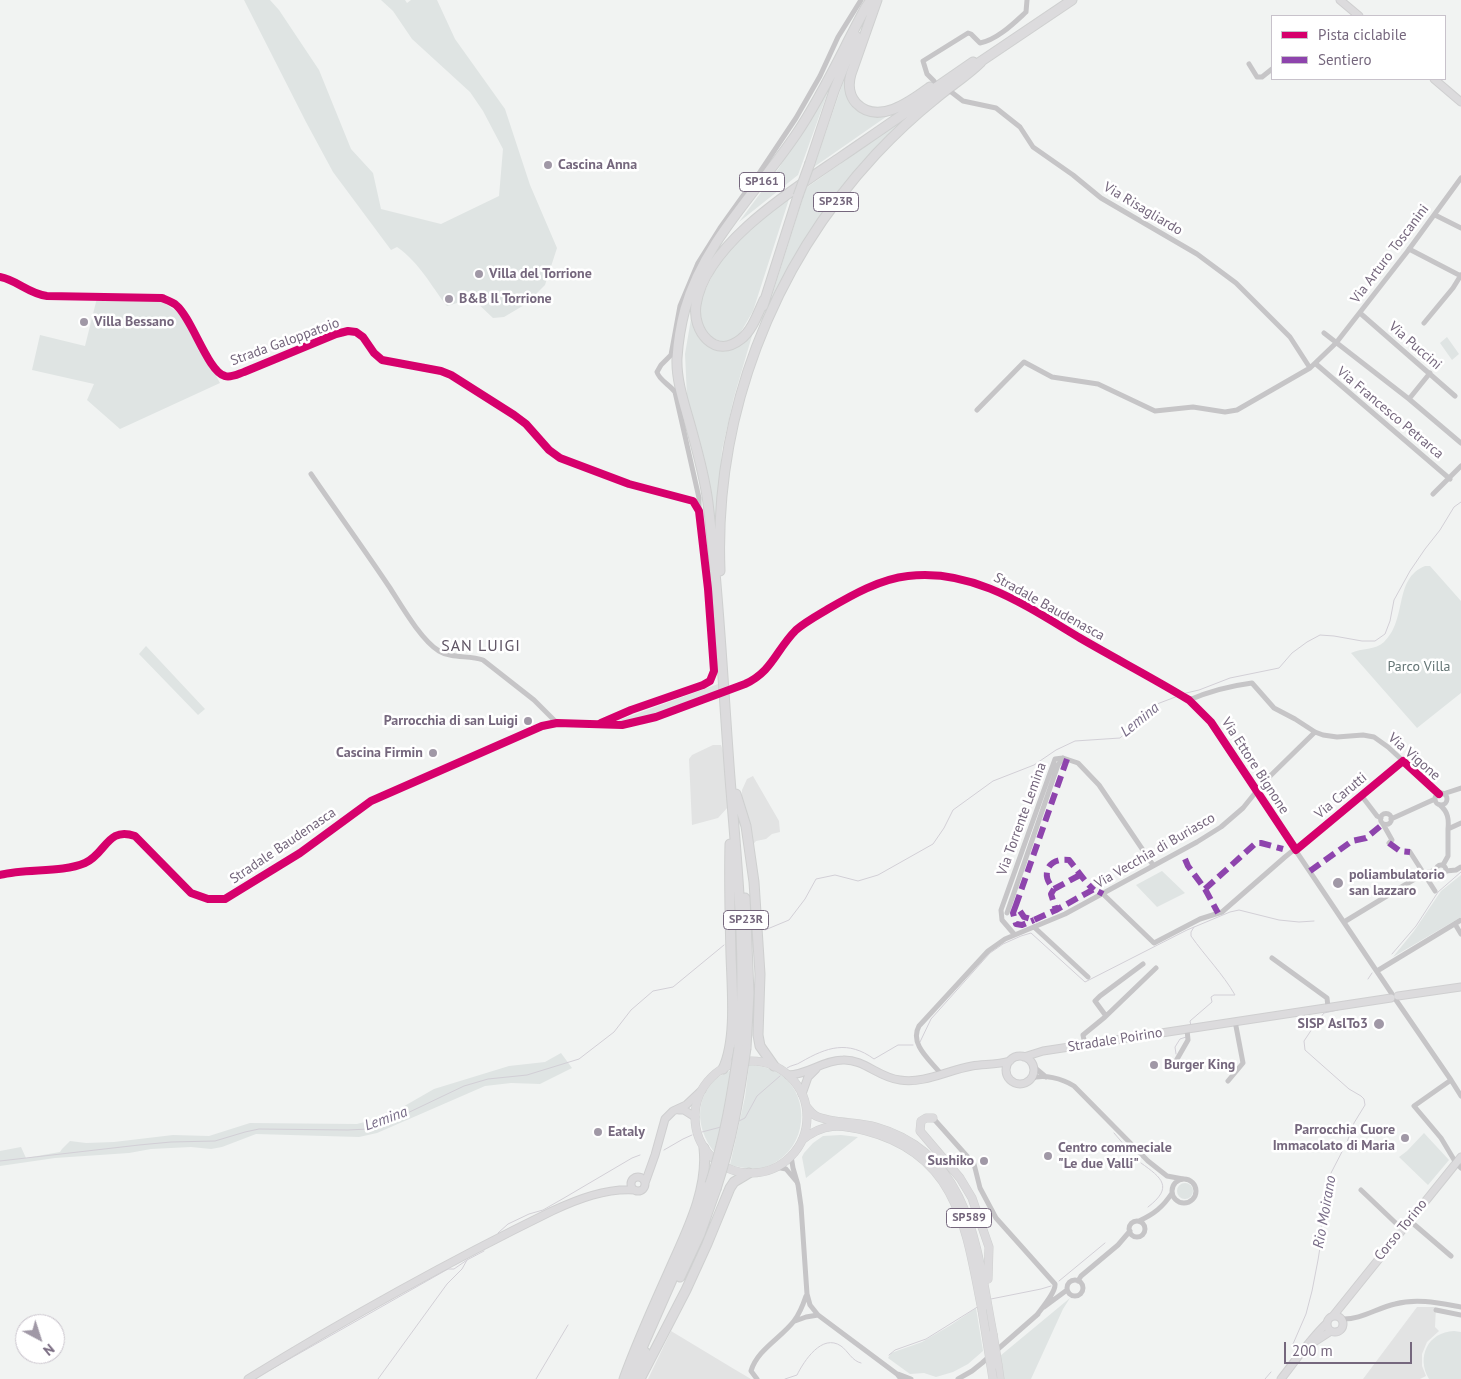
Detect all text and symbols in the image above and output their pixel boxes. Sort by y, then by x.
legend [1271,15,1446,80]
text: Pista ciclabile [1318,25,1407,44]
text: Sentiero [1318,50,1372,69]
place label: Cascina Anna [558,157,637,173]
marker: Cascina Anna [542,159,554,171]
road number: SP161 [740,172,784,192]
street label: Via Risagliardo [1100,179,1186,239]
road number: SP23R [814,192,858,212]
street label: Via Arturo Toscanini [1347,201,1433,307]
place label: Villa del Torrione [489,266,592,282]
marker: Villa del Torrione [473,268,485,280]
place label: B&B Il Torrione [459,291,552,307]
marker: B&B Il Torrione [443,293,455,305]
place label: Villa Bessano [94,314,174,330]
street label: Strada Galoppatoio [228,315,342,369]
marker: Villa Bessano [78,316,90,328]
street label: Via Puccini [1385,318,1445,374]
street label: Via Francesco Petrarca [1333,363,1447,463]
street label: Stradale Baudenasca [991,570,1107,644]
district label: SAN LUIGI [440,636,522,656]
park label: Parco Villa [1387,659,1451,675]
water label: Lemina [1117,699,1163,741]
place label: Parrocchia di san Luigi [384,713,518,729]
marker: Parrocchia di san Luigi [522,715,534,727]
street label: Via Ettore Bignone [1218,715,1292,817]
street label: Via Vigone [1384,730,1444,784]
place label: Cascina Firmin [336,745,423,761]
marker: Cascina Firmin [427,747,439,759]
street label: Via Torrente Lemina [994,760,1050,878]
street label: Via Carutti [1312,769,1370,823]
street label: Stradale Baudenasca [227,804,339,888]
street label: Via Vecchia di Buriasco [1092,810,1218,892]
place label: poliambulatorio san lazzaro [1349,867,1445,900]
marker: poliambulatorio san lazzaro [1331,876,1345,890]
road number: SP23R [724,910,768,930]
place label: SISP AslTo3 [1298,1016,1368,1032]
marker: SISP AslTo3 [1372,1017,1386,1031]
street label: Stradale Poirino [1066,1024,1164,1056]
place label: Burger King [1164,1057,1235,1073]
marker: Burger King [1148,1059,1160,1071]
water label: Lemina [362,1103,410,1135]
place label: Parrocchia Cuore Immacolato di Maria [1273,1122,1395,1154]
place label: Eataly [608,1124,645,1140]
marker: Eataly [592,1126,604,1138]
marker: Parrocchia Cuore Immacolato di Maria [1399,1132,1411,1144]
place label: Centro commeciale "Le due Valli" [1058,1140,1172,1172]
marker: Centro commeciale "Le due Valli" [1042,1150,1054,1162]
place label: Sushiko [928,1153,974,1169]
marker: Sushiko [978,1155,990,1167]
water label: Rio Moirano [1310,1174,1340,1250]
street label: Corso Torino [1371,1196,1431,1264]
road number: SP589 [946,1208,992,1228]
north arrow [15,1314,65,1364]
scale bar [1286,1332,1414,1364]
text: N [40,1340,58,1360]
text: 200 m [1292,1341,1333,1360]

